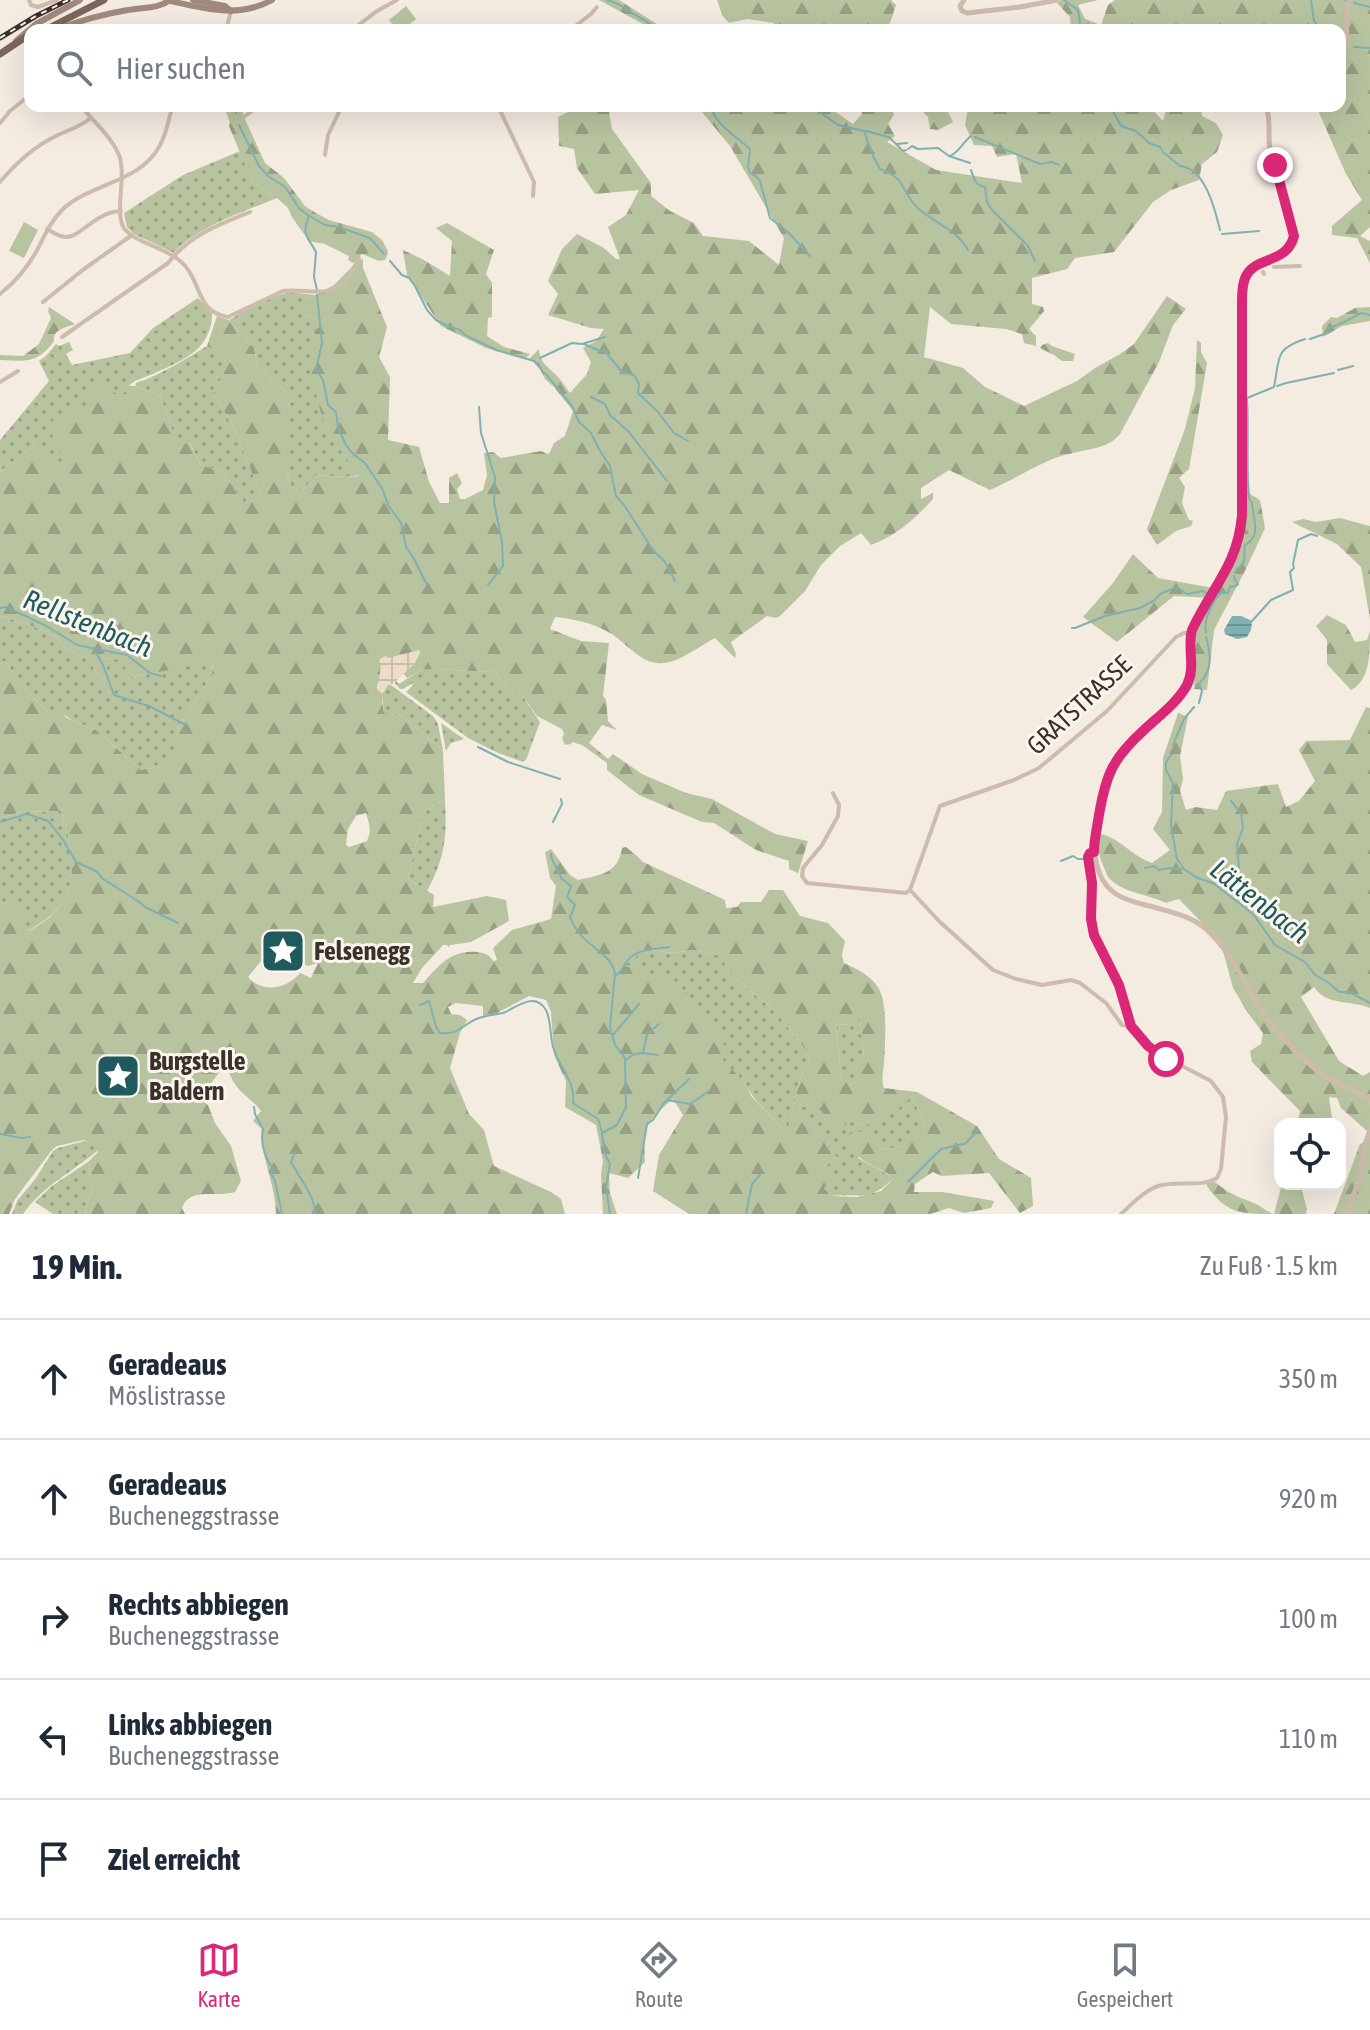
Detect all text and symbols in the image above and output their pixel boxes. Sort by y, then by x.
search box [24,24,1346,112]
icon: search [52,46,96,90]
text: Hier suchen [116,51,246,85]
route end [1257,147,1293,183]
water label: Rellstenbach [19,583,157,663]
street label: GRATSTRASSE [1021,649,1137,761]
water label: Lättenbach [1204,853,1316,950]
place icon: Felsenegg [259,927,307,975]
place label: Felsenegg [314,936,411,966]
route start [1148,1041,1184,1077]
place label: Burgstelle Baldern [149,1046,246,1106]
place icon: Burgstelle Baldern [94,1052,142,1100]
map controls [1274,1118,1346,1190]
button: locate [1274,1118,1346,1190]
text: 19 Min. [32,1247,122,1286]
text: Zu Fuß · 1.5 km [1200,1251,1338,1281]
text: Geradeaus [108,1347,227,1381]
icon: ahead [32,1357,76,1401]
text: 350 m [1279,1364,1338,1394]
text: Möslistrasse [108,1381,226,1411]
text: Geradeaus [108,1467,227,1501]
icon: ahead [32,1477,76,1521]
text: 920 m [1279,1484,1338,1514]
text: Bucheneggstrasse [108,1501,279,1531]
text: Rechts abbiegen [108,1587,289,1621]
icon: right [32,1597,76,1641]
text: 100 m [1279,1604,1338,1634]
text: Bucheneggstrasse [108,1621,279,1651]
text: Links abbiegen [108,1707,272,1741]
icon: left [32,1717,76,1761]
text: 110 m [1279,1724,1338,1754]
text: Bucheneggstrasse [108,1741,279,1771]
icon: arrive [32,1837,76,1881]
text: Ziel erreicht [108,1842,240,1876]
tab: Karte [197,1938,241,2012]
tab: Route [635,1938,683,2012]
tab: Gespeichert [1077,1938,1173,2012]

